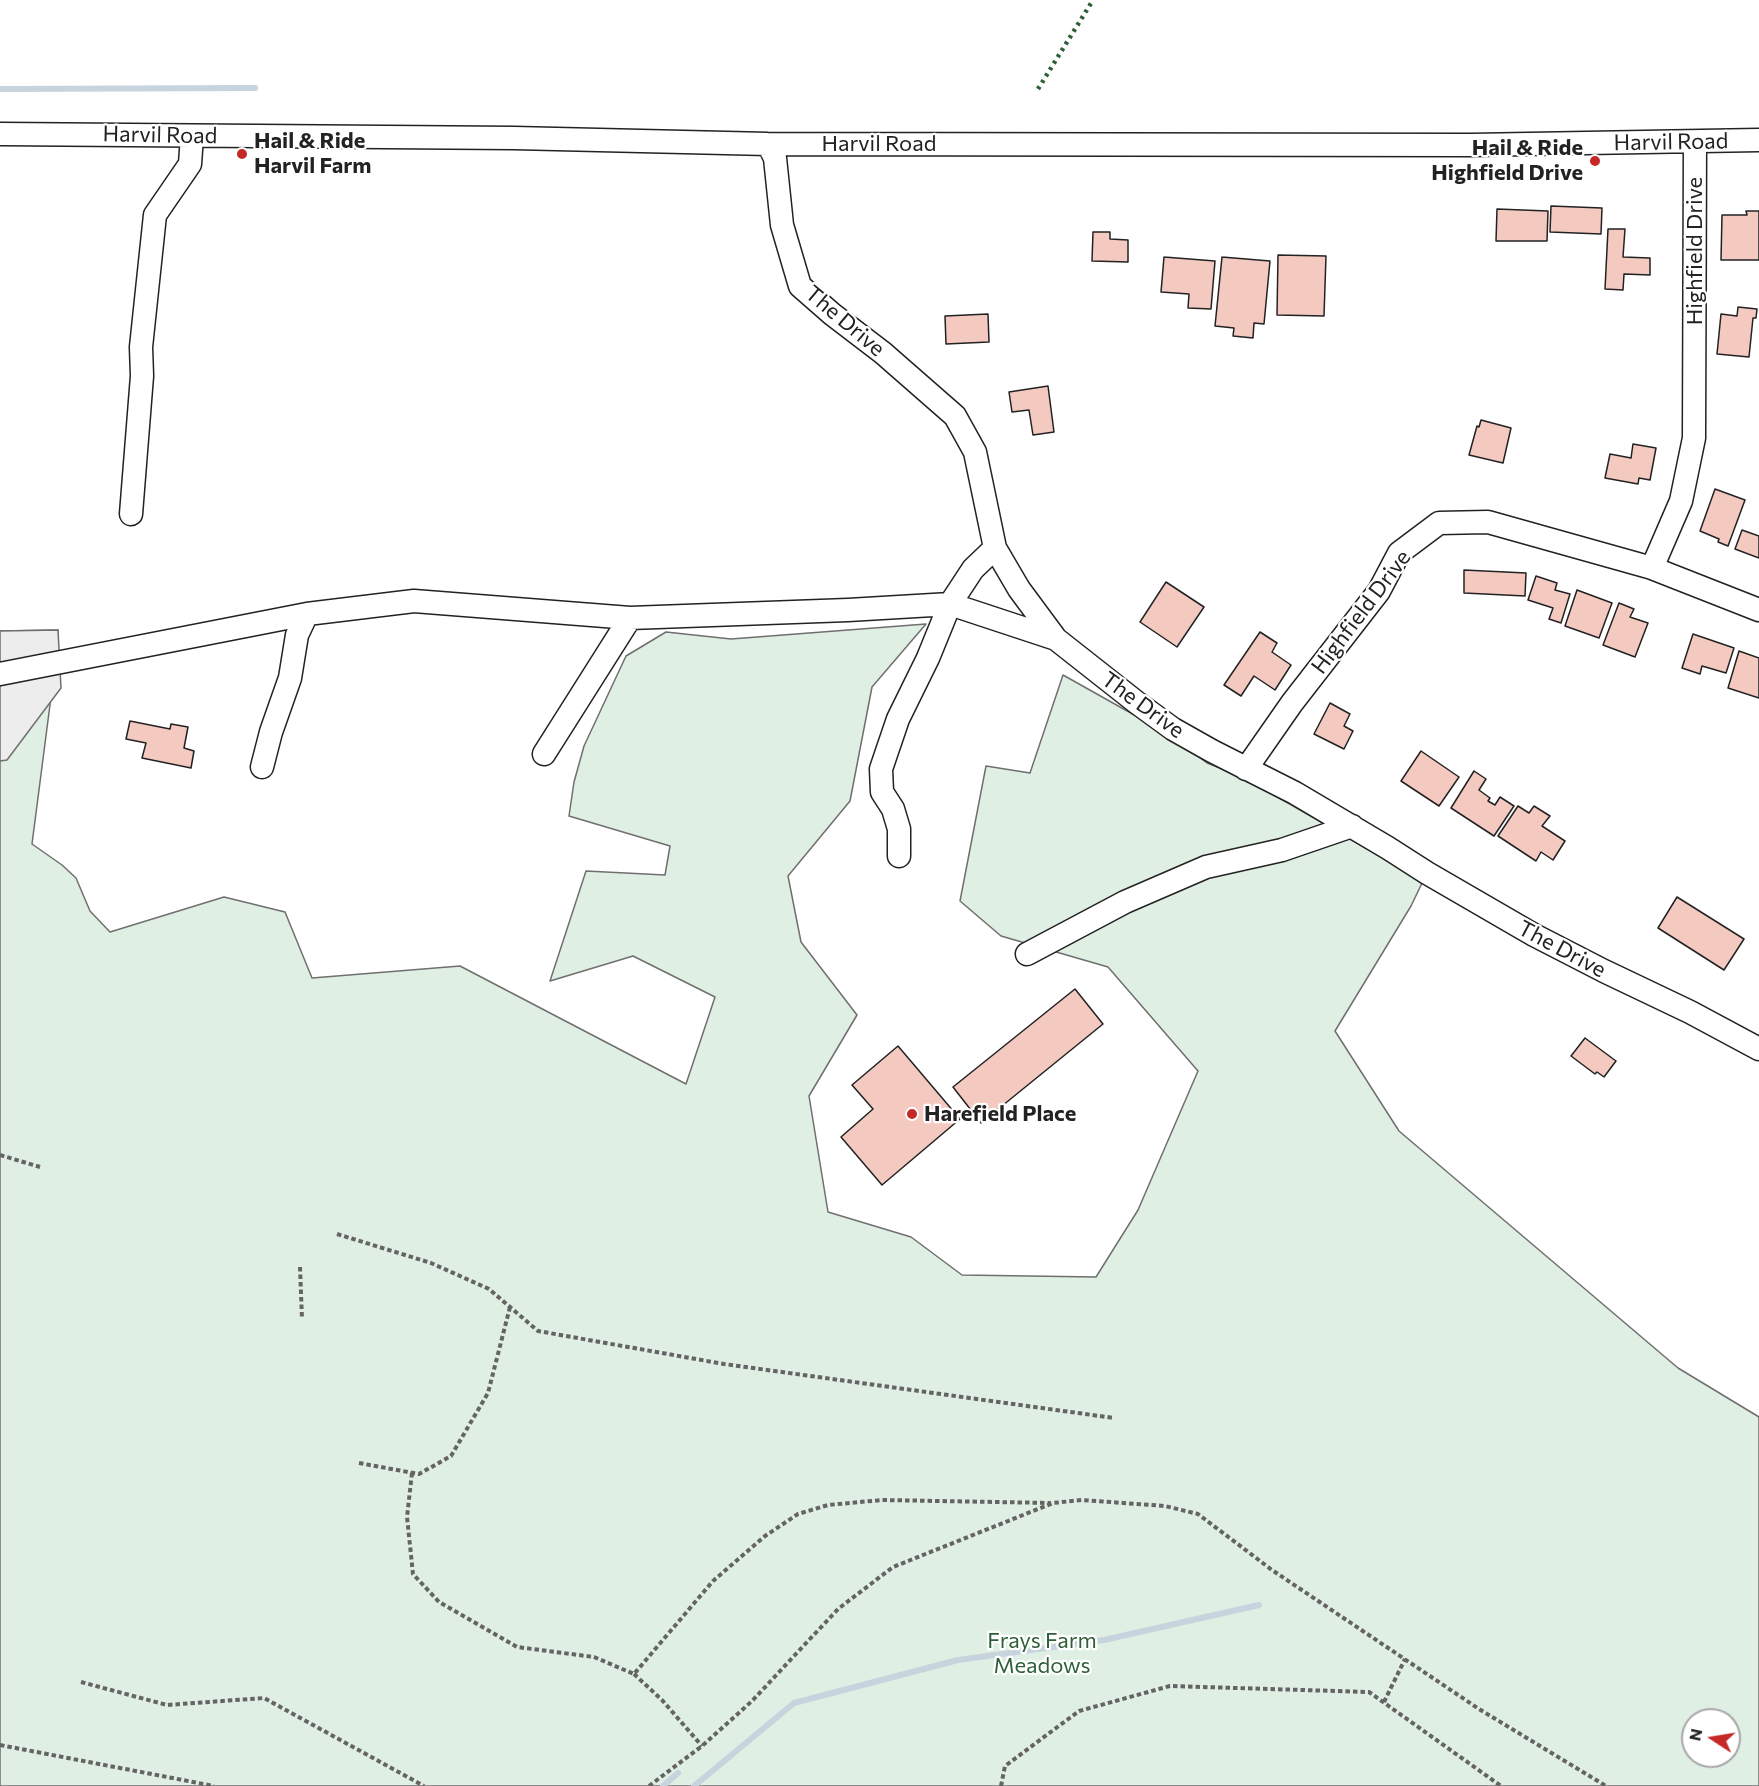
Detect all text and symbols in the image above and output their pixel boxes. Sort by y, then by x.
street label: Harvil Road [102,121,218,149]
place label: Hail & Ride Harvil Farm [254,128,372,180]
street label: Harvil Road [1613,128,1729,156]
street label: Harvil Road [822,131,936,157]
place label: Hail & Ride Highfield Drive [1431,135,1583,186]
marker: Hail & Ride Harvil Farm [235,147,249,161]
marker: Hail & Ride Highfield Drive [1588,154,1602,168]
street label: Highfield Drive [1682,177,1708,325]
street label: The Drive [800,280,890,362]
street label: Highfield Drive [1306,545,1416,679]
street label: The Drive [1097,666,1189,744]
street label: The Drive [1514,915,1610,983]
place label: Harefield Place [924,1101,1076,1127]
marker: Harefield Place [905,1107,919,1121]
park label: Frays Farm Meadows [987,1628,1097,1680]
north arrow [1681,1708,1741,1768]
text: N [1684,1727,1705,1742]

